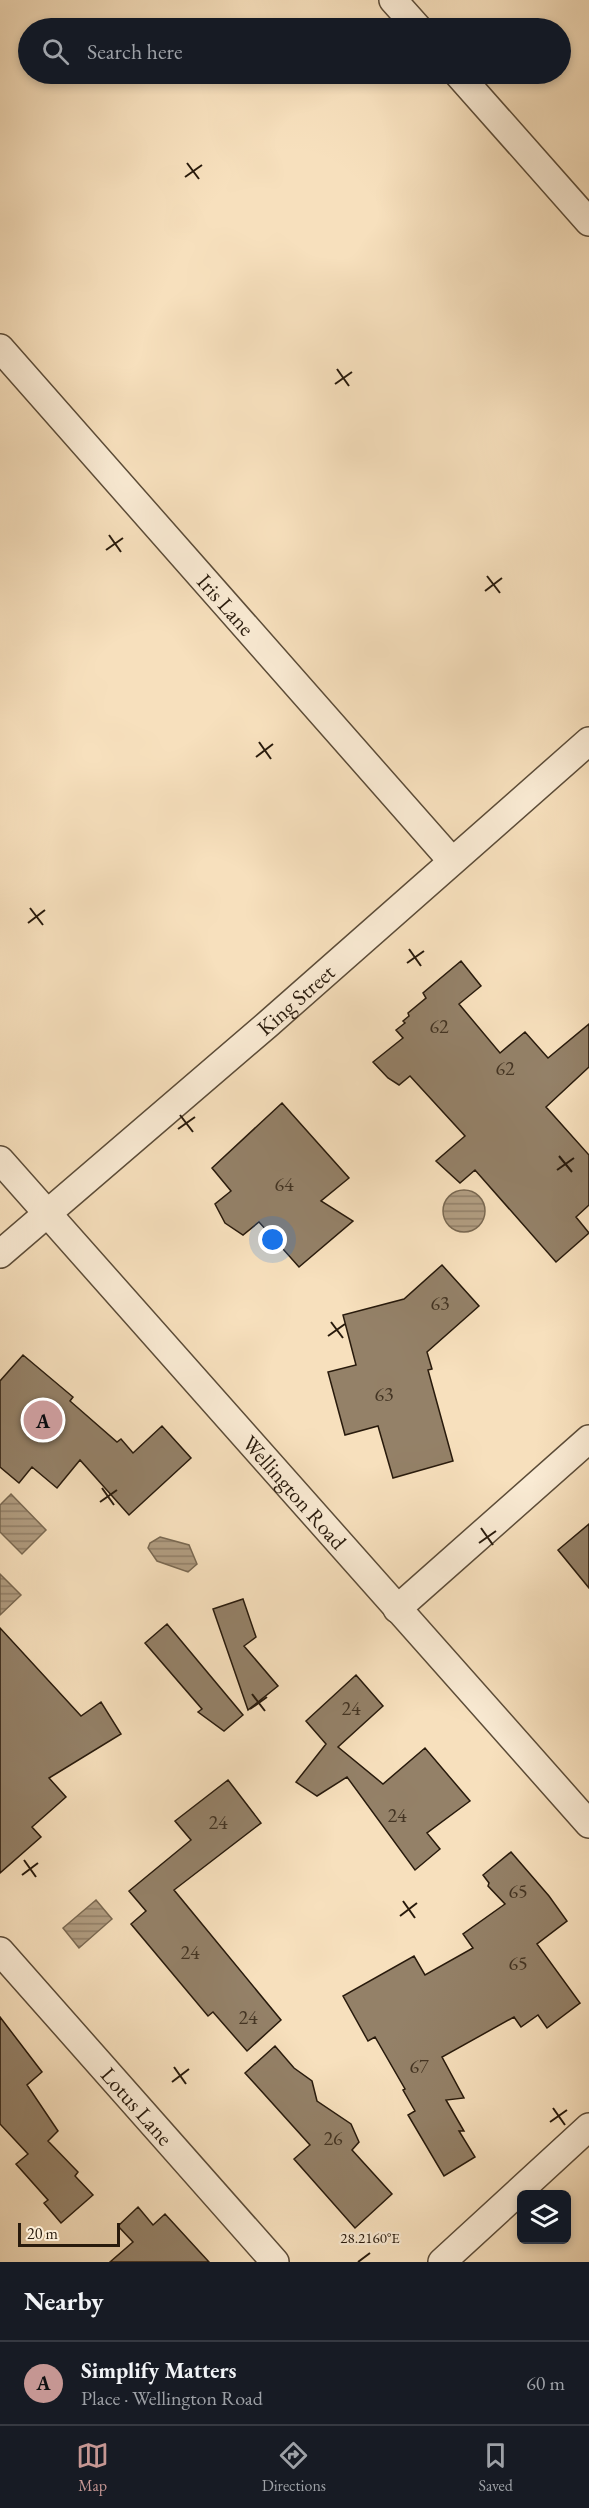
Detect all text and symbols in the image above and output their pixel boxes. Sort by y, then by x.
search box [18,18,571,84]
icon: search [39,35,72,68]
text: Search here [87,37,182,66]
street label: Iris Lane [191,567,262,642]
street label: King Street [251,958,341,1042]
house number: 62 [429,1013,449,1039]
house number: 62 [495,1055,515,1081]
house number: 64 [274,1171,294,1197]
your location [258,1225,287,1254]
house number: 63 [430,1290,450,1316]
house number: 63 [374,1381,394,1407]
pin: A [24,1398,63,1442]
street label: Wellington Road [236,1429,354,1556]
house number: 24 [341,1695,361,1721]
house number: 24 [387,1802,407,1828]
house number: 24 [208,1809,228,1835]
house number: 65 [508,1878,528,1904]
house number: 24 [180,1939,200,1965]
house number: 65 [508,1950,528,1976]
house number: 24 [238,2004,258,2030]
house number: 67 [409,2053,429,2079]
street label: Lotus Lane [95,2061,180,2152]
house number: 26 [323,2125,343,2151]
map controls [517,2190,571,2244]
button: layers [517,2190,571,2244]
scale bar [18,2220,120,2248]
text: 20 m [27,2223,58,2244]
text: 28.2160°E [340,2228,400,2247]
text: Nearby [24,2284,104,2318]
text: Simplify Matters [81,2356,236,2385]
text: A [36,2370,51,2396]
text: 60 m [526,2370,565,2396]
text: Place · Wellington Road [81,2385,263,2411]
tab: Map [76,2439,109,2496]
tab: Directions [262,2439,326,2496]
tab: Saved [478,2439,513,2496]

